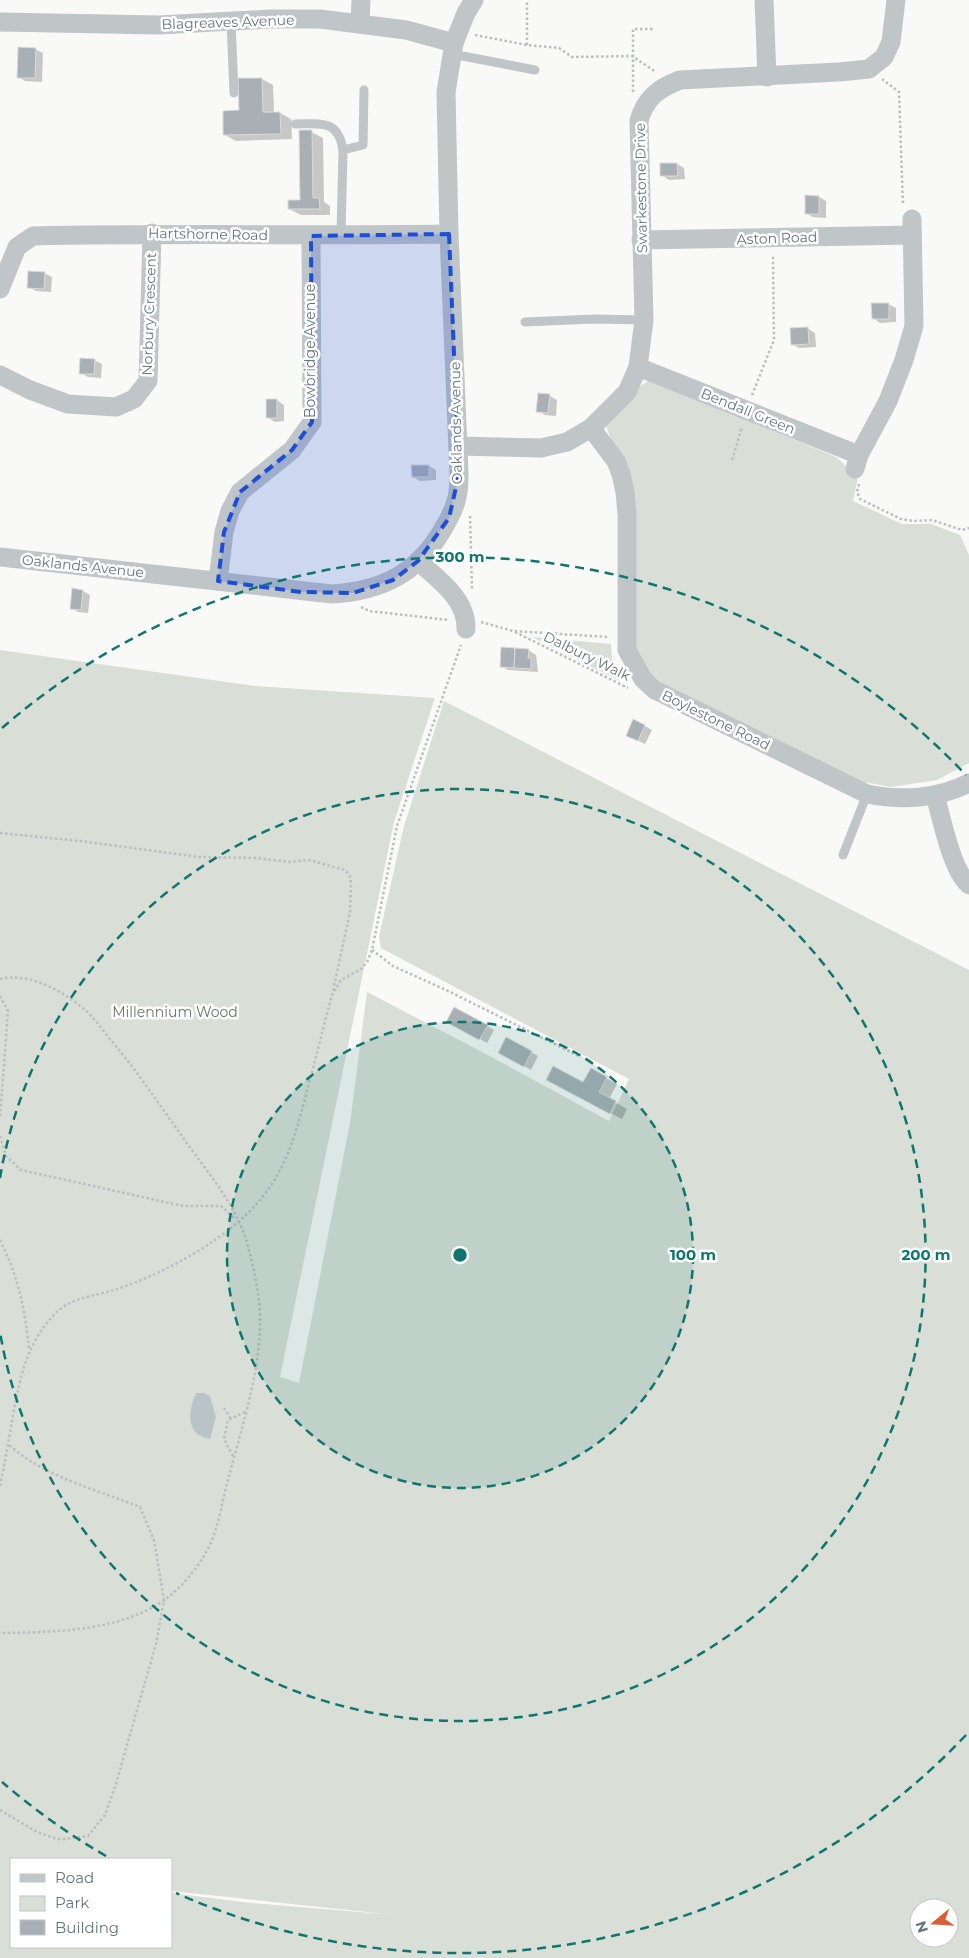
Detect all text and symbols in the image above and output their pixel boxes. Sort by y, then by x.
street label: Blagreaves Avenue [161,11,295,33]
street label: Swarkestone Drive [631,123,651,253]
street label: Hartshorne Road [148,224,268,244]
street label: Aston Road [736,228,818,248]
street label: Norbury Crescent [138,252,160,376]
street label: Bowbridge Avenue [301,284,319,418]
street label: Oaklands Avenue [446,362,466,484]
street label: Bendall Green [698,384,798,438]
text: 300 m [434,547,485,566]
street label: Oaklands Avenue [21,551,145,581]
street label: Dalbury Walk [541,627,634,685]
street label: Boylestone Road [659,686,773,754]
park label: Millennium Wood [112,1003,238,1021]
text: 100 m [670,1245,716,1264]
text: 200 m [901,1245,951,1264]
centre of rings [451,1246,469,1264]
legend [10,1858,172,1948]
text: Road [55,1868,94,1887]
text: Park [55,1893,89,1912]
north arrow [909,1898,959,1948]
text: Building [55,1918,119,1937]
text: N [911,1919,932,1935]

